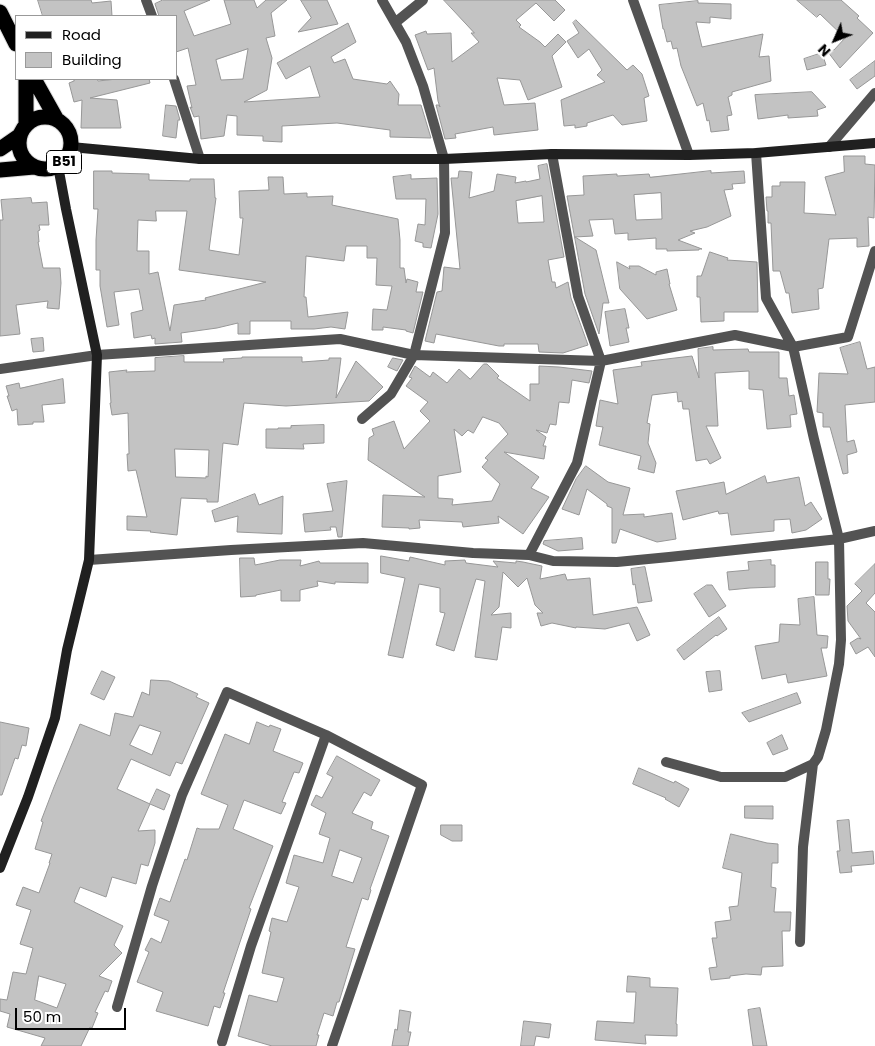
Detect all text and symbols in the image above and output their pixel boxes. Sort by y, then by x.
legend [15,15,178,80]
north arrow [810,15,860,65]
text: Road [62,24,101,45]
text: N [813,40,835,61]
text: Building [62,49,122,70]
road number: B51 [46,150,82,173]
scale bar [18,998,129,1030]
text: 50 m [23,1006,61,1027]

